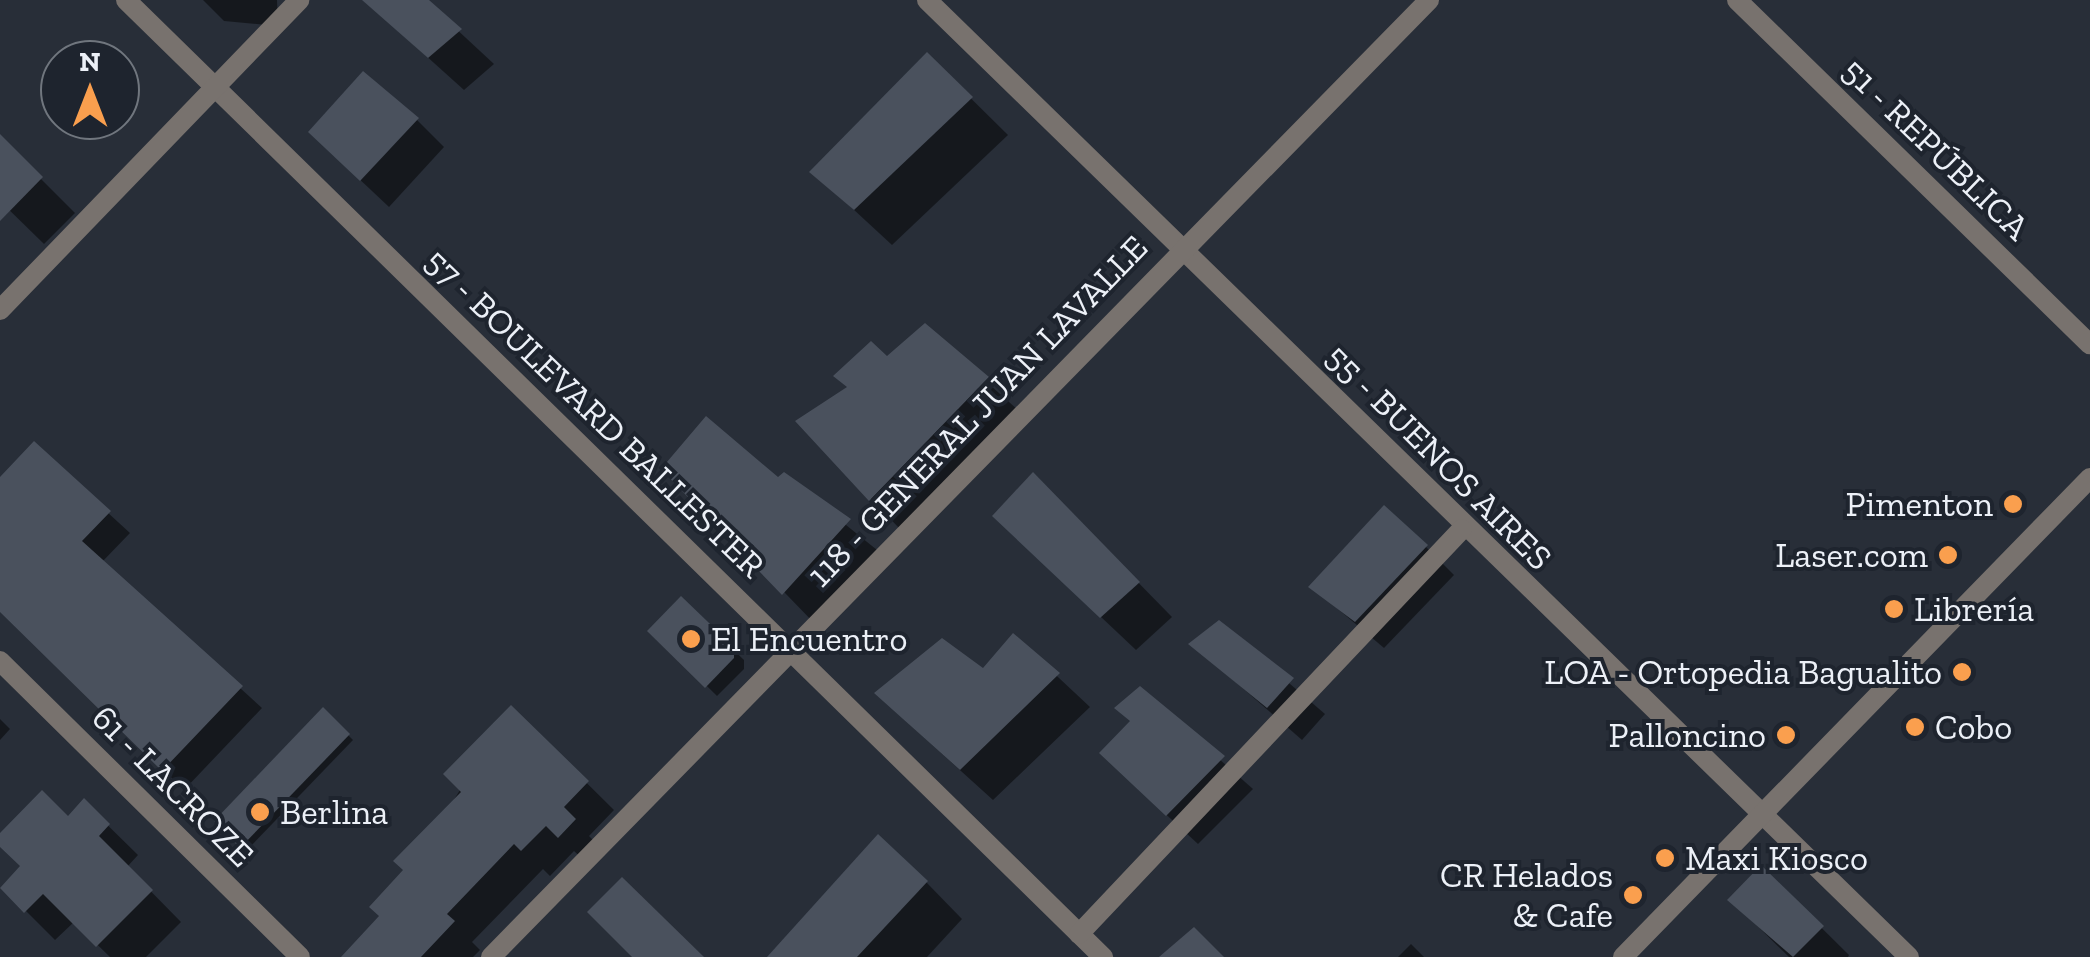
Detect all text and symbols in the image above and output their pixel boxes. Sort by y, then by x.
north arrow [40,40,140,140]
text: N [79,45,101,78]
street label: 51 - REPÚBLICA [1834,49,2038,249]
street label: 118 - GENERAL JUAN LAVALLE [797,226,1157,596]
street label: 57 - BOULEVARD BALLESTER [417,240,773,586]
street label: 55 - BUENOS AIRES [1317,335,1561,579]
place label: Pimenton [1845,483,1993,525]
marker: Pimenton [2002,493,2024,515]
place label: Laser.com [1775,534,1928,576]
marker: Laser.com [1937,544,1959,566]
place label: Librería [1914,588,2034,630]
marker: Librería [1883,598,1905,620]
place label: El Encuentro [711,618,907,660]
marker: El Encuentro [680,628,702,650]
place label: LOA - Ortopedia Bagualito [1543,651,1942,693]
marker: LOA - Ortopedia Bagualito [1951,661,1973,683]
street label: 61 - LACROZE [84,697,262,875]
place label: Cobo [1935,706,2012,748]
place label: Palloncino [1609,714,1766,756]
marker: Cobo [1904,716,1926,738]
marker: Palloncino [1775,724,1797,746]
place label: Berlina [280,791,388,833]
marker: Berlina [249,801,271,823]
place label: Maxi Kiosco [1685,837,1868,879]
marker: Maxi Kiosco [1654,847,1676,869]
place label: CR Helados & Cafe [1440,854,1613,936]
marker: CR Helados & Cafe [1622,884,1644,906]

